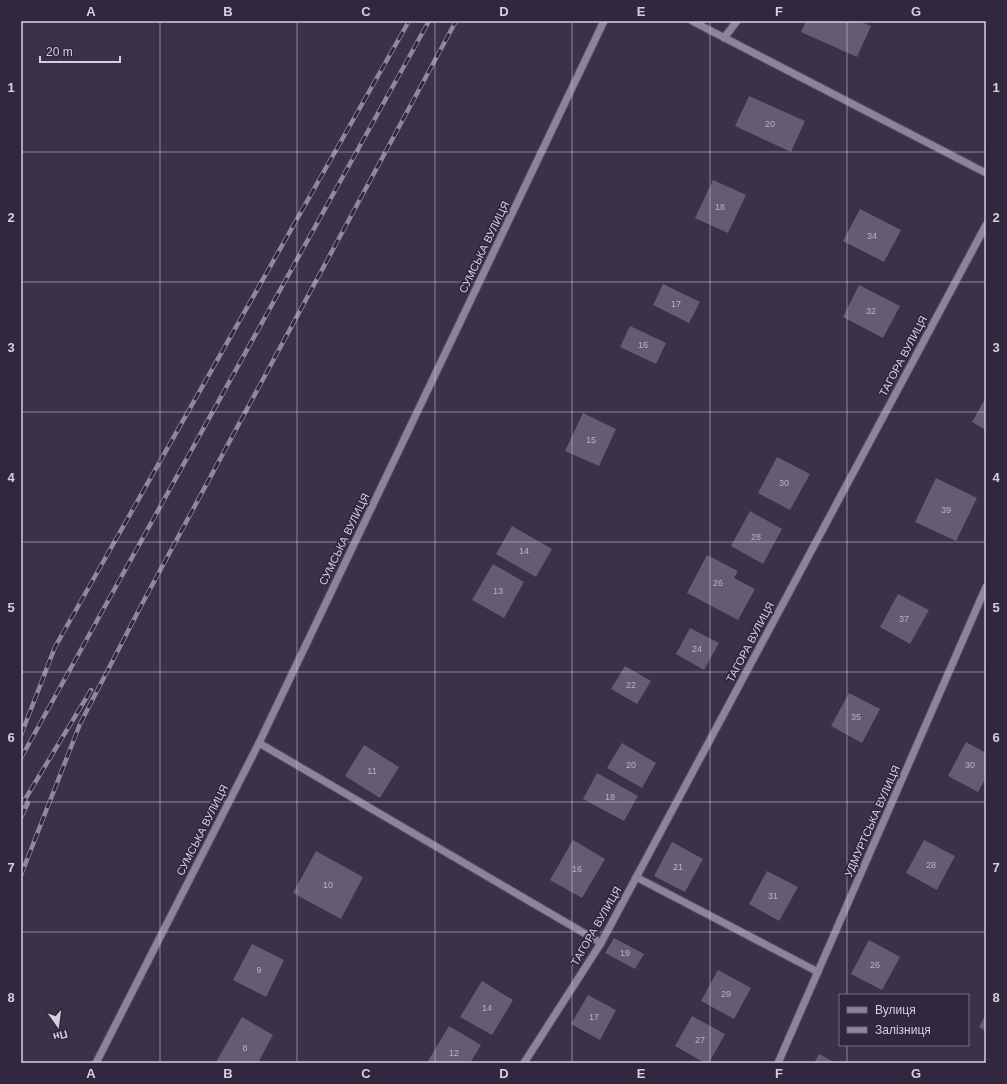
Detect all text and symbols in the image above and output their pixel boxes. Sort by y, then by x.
text: A [86,4,96,19]
text: B [223,4,233,19]
text: C [361,4,371,19]
text: D [499,4,509,19]
text: E [637,4,646,19]
text: F [775,4,783,19]
text: G [911,4,921,19]
scale bar [40,38,120,64]
text: 20 m [46,45,73,59]
text: 1 [7,80,15,95]
text: 1 [992,80,1000,95]
house number: 20 [765,119,775,129]
street label: СУМСЬКА ВУЛИЦЯ [457,199,511,295]
house number: 18 [715,202,725,212]
text: 2 [7,210,15,225]
text: 2 [992,210,1000,225]
house number: 34 [867,231,877,241]
house number: 17 [671,299,681,309]
house number: 32 [866,306,876,316]
street label: ТАГОРА ВУЛИЦЯ [877,314,929,398]
text: 3 [7,340,15,355]
house number: 16 [638,340,648,350]
text: 3 [992,340,1000,355]
house number: 15 [586,435,596,445]
text: 4 [7,470,15,485]
text: 4 [992,470,1000,485]
house number: 30 [779,478,789,488]
street label: СУМСЬКА ВУЛИЦЯ [317,491,371,587]
house number: 39 [941,505,951,515]
house number: 28 [751,532,761,542]
house number: 14 [519,546,529,556]
house number: 26 [713,578,723,588]
house number: 13 [493,586,503,596]
text: 5 [7,600,15,615]
street label: ТАГОРА ВУЛИЦЯ [724,600,776,684]
text: 5 [992,600,1000,615]
house number: 37 [899,614,909,624]
house number: 24 [692,644,702,654]
house number: 22 [626,680,636,690]
house number: 35 [851,712,861,722]
text: 6 [7,730,15,745]
text: 6 [992,730,1000,745]
house number: 20 [626,760,636,770]
house number: 30 [965,760,975,770]
street label: УДМУРТСЬКА ВУЛИЦЯ [842,764,902,878]
house number: 11 [367,766,377,776]
street label: СУМСЬКА ВУЛИЦЯ [174,782,230,877]
house number: 18 [605,792,615,802]
text: 7 [7,860,15,875]
house number: 28 [926,860,936,870]
text: 7 [992,860,1000,875]
house number: 21 [673,862,683,872]
house number: 16 [572,864,582,874]
house number: 10 [323,880,333,890]
street label: ТАГОРА ВУЛИЦЯ [568,884,624,968]
house number: 31 [768,891,778,901]
house number: 19 [620,948,630,958]
house number: 26 [870,960,880,970]
house number: 9 [256,965,262,975]
house number: 29 [721,989,731,999]
text: 8 [7,990,15,1005]
text: 8 [992,990,1000,1005]
legend [839,994,969,1046]
house number: 14 [482,1003,492,1013]
text: Вулиця [875,1003,916,1017]
north arrow [38,1006,78,1046]
house number: 17 [589,1012,599,1022]
text: Залізниця [875,1023,931,1037]
text: Пн [52,1028,69,1043]
house number: 27 [695,1035,705,1045]
house number: 8 [242,1043,248,1053]
house number: 12 [449,1048,459,1058]
text: A [86,1066,96,1081]
text: B [223,1066,233,1081]
text: C [361,1066,371,1081]
text: D [499,1066,509,1081]
text: E [637,1066,646,1081]
text: F [775,1066,783,1081]
text: G [911,1066,921,1081]

